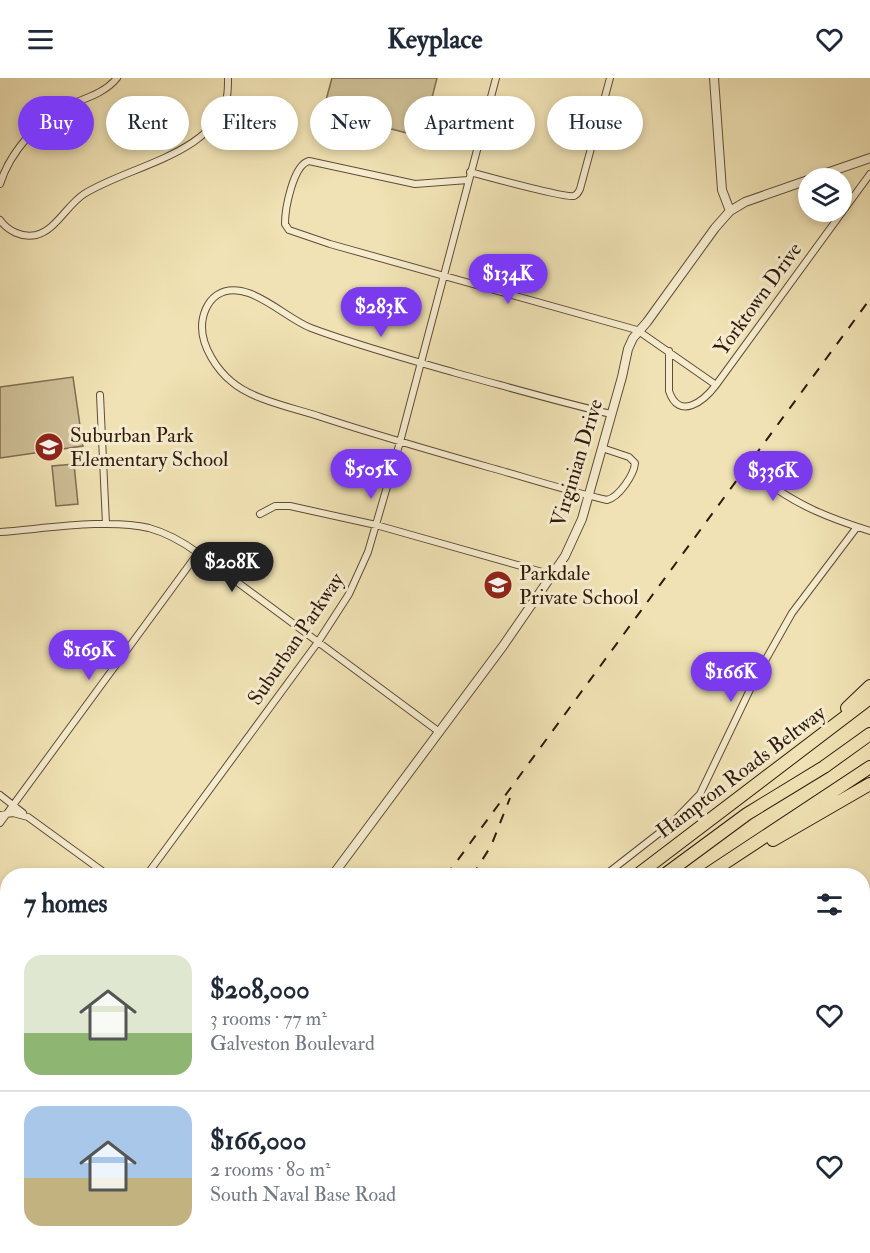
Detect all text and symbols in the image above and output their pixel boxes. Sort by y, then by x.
icon: menu [24,23,57,56]
text: Keyplace [387,23,483,56]
icon: heart [813,23,846,56]
chip: Buy [18,96,94,150]
chip: Rent [106,96,189,150]
chip: Filters [201,96,298,150]
chip: New [310,96,392,150]
chip: Apartment [404,96,535,150]
chip: House [547,96,643,150]
map controls [798,168,852,222]
button: layers [798,168,852,222]
street label: Yorktown Drive [708,237,808,361]
pin: $134K [466,254,550,305]
text: $134K [483,261,533,286]
pin: $283K [339,287,423,338]
text: $283K [355,294,407,319]
street label: Virginian Drive [545,396,609,530]
place label: Suburban Park Elementary School [70,422,229,473]
school or university icon: Suburban Park Elementary School [33,431,65,463]
pin: $505K [329,449,413,500]
pin: $336K [731,451,815,502]
text: $505K [345,456,397,481]
text: $336K [748,458,798,483]
pin: $208K [190,542,274,593]
text: $208K [204,549,260,574]
place label: Parkdale Private School [519,560,639,611]
street label: Suburban Parkway [242,567,351,710]
school or university icon: Parkdale Private School [482,569,514,601]
pin: $169K [47,630,131,681]
text: $169K [63,637,115,662]
pin: $166K [689,652,773,703]
text: $166K [705,659,757,684]
street label: Hampton Roads Beltway [651,699,832,845]
text: 7 homes [24,888,107,920]
icon: filters [813,888,846,921]
text: $208,000 [210,974,310,1006]
icon: home [72,979,144,1051]
icon: heart [813,999,846,1032]
text: 3 rooms · 77 m² [210,1006,327,1031]
text: Galveston Boulevard [210,1031,375,1056]
text: $166,000 [210,1125,306,1157]
icon: home [72,1130,144,1202]
icon: heart [813,1150,846,1183]
text: 2 rooms · 80 m² [210,1157,331,1182]
text: South Naval Base Road [210,1182,396,1207]

